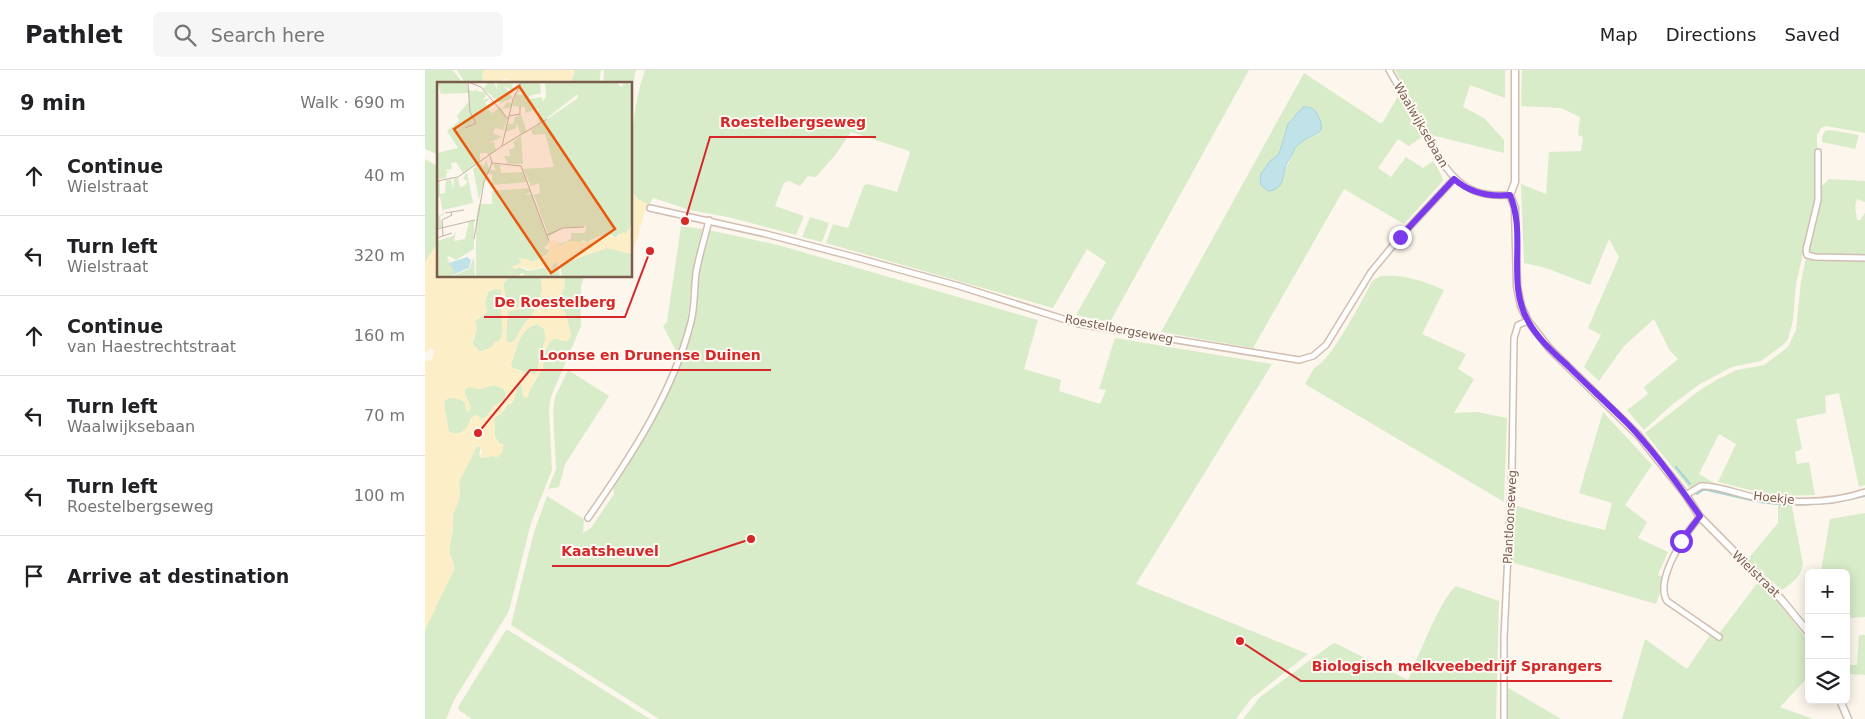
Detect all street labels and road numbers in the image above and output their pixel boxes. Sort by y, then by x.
street label: Waalwijksebaan [1391,80,1451,170]
street label: Roestelbergseweg [1064,312,1174,346]
street label: Plantloonseweg [1501,470,1519,564]
street label: Hoekje [1753,489,1795,507]
street label: Wielstraat [1729,548,1783,600]

